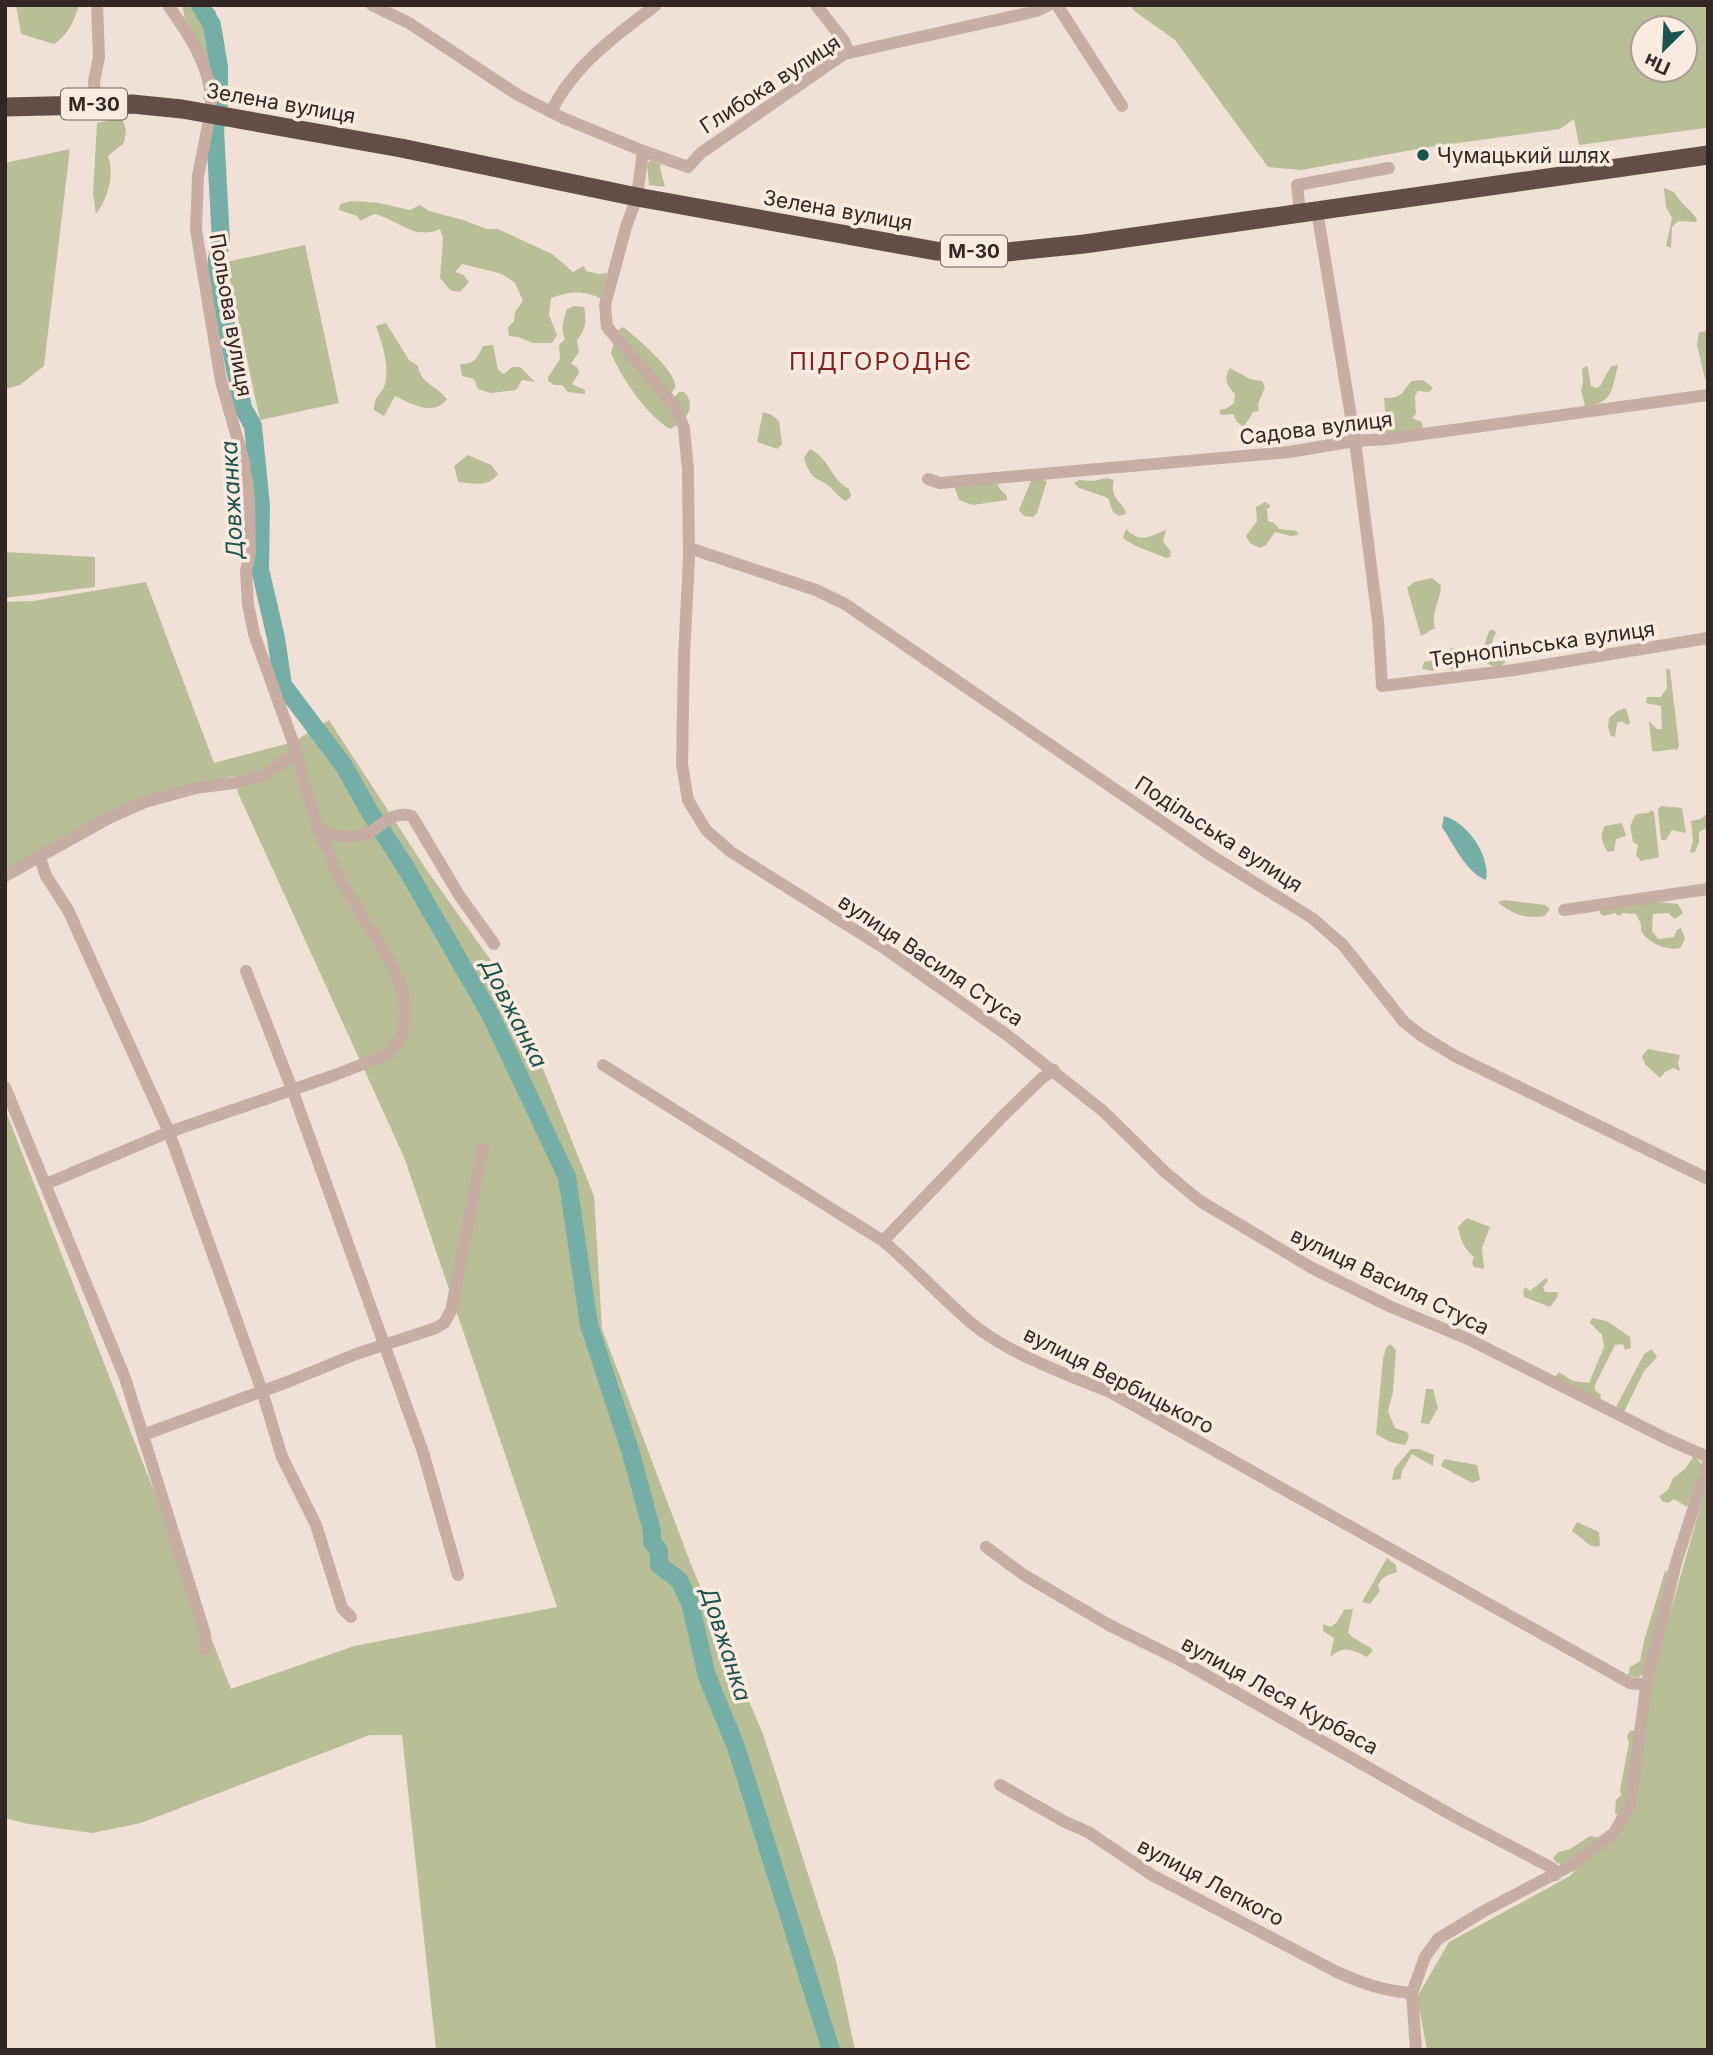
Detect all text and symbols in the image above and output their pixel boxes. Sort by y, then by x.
north arrow [1629,14,1699,84]
street label: Глибока вулиця [695,29,845,139]
text: Пн [1641,48,1674,80]
street label: Зелена вулиця [204,78,358,128]
road number: М-30 [61,88,127,120]
place label: Чумацький шлях [1437,143,1610,168]
marker: Чумацький шлях [1415,147,1431,163]
street label: Зелена вулиця [761,185,915,235]
street label: Польова вулиця [204,231,258,399]
road number: М-30 [941,235,1007,266]
district label: ПІДГОРОДНЄ [789,347,973,376]
street label: Садова вулиця [1238,406,1394,450]
water label: Довжанка [215,440,249,561]
street label: Тернопільська вулиця [1428,616,1656,672]
street label: Подільська вулиця [1131,771,1307,897]
street label: вулиця Василя Стуса [834,889,1028,1031]
water label: Довжанка [474,953,553,1072]
street label: вулиця Василя Стуса [1287,1222,1493,1340]
street label: вулиця Вербицького [1020,1321,1218,1439]
water label: Довжанка [694,1582,758,1705]
street label: вулиця Леся Курбаса [1177,1631,1383,1759]
street label: вулиця Лепкого [1133,1833,1289,1931]

